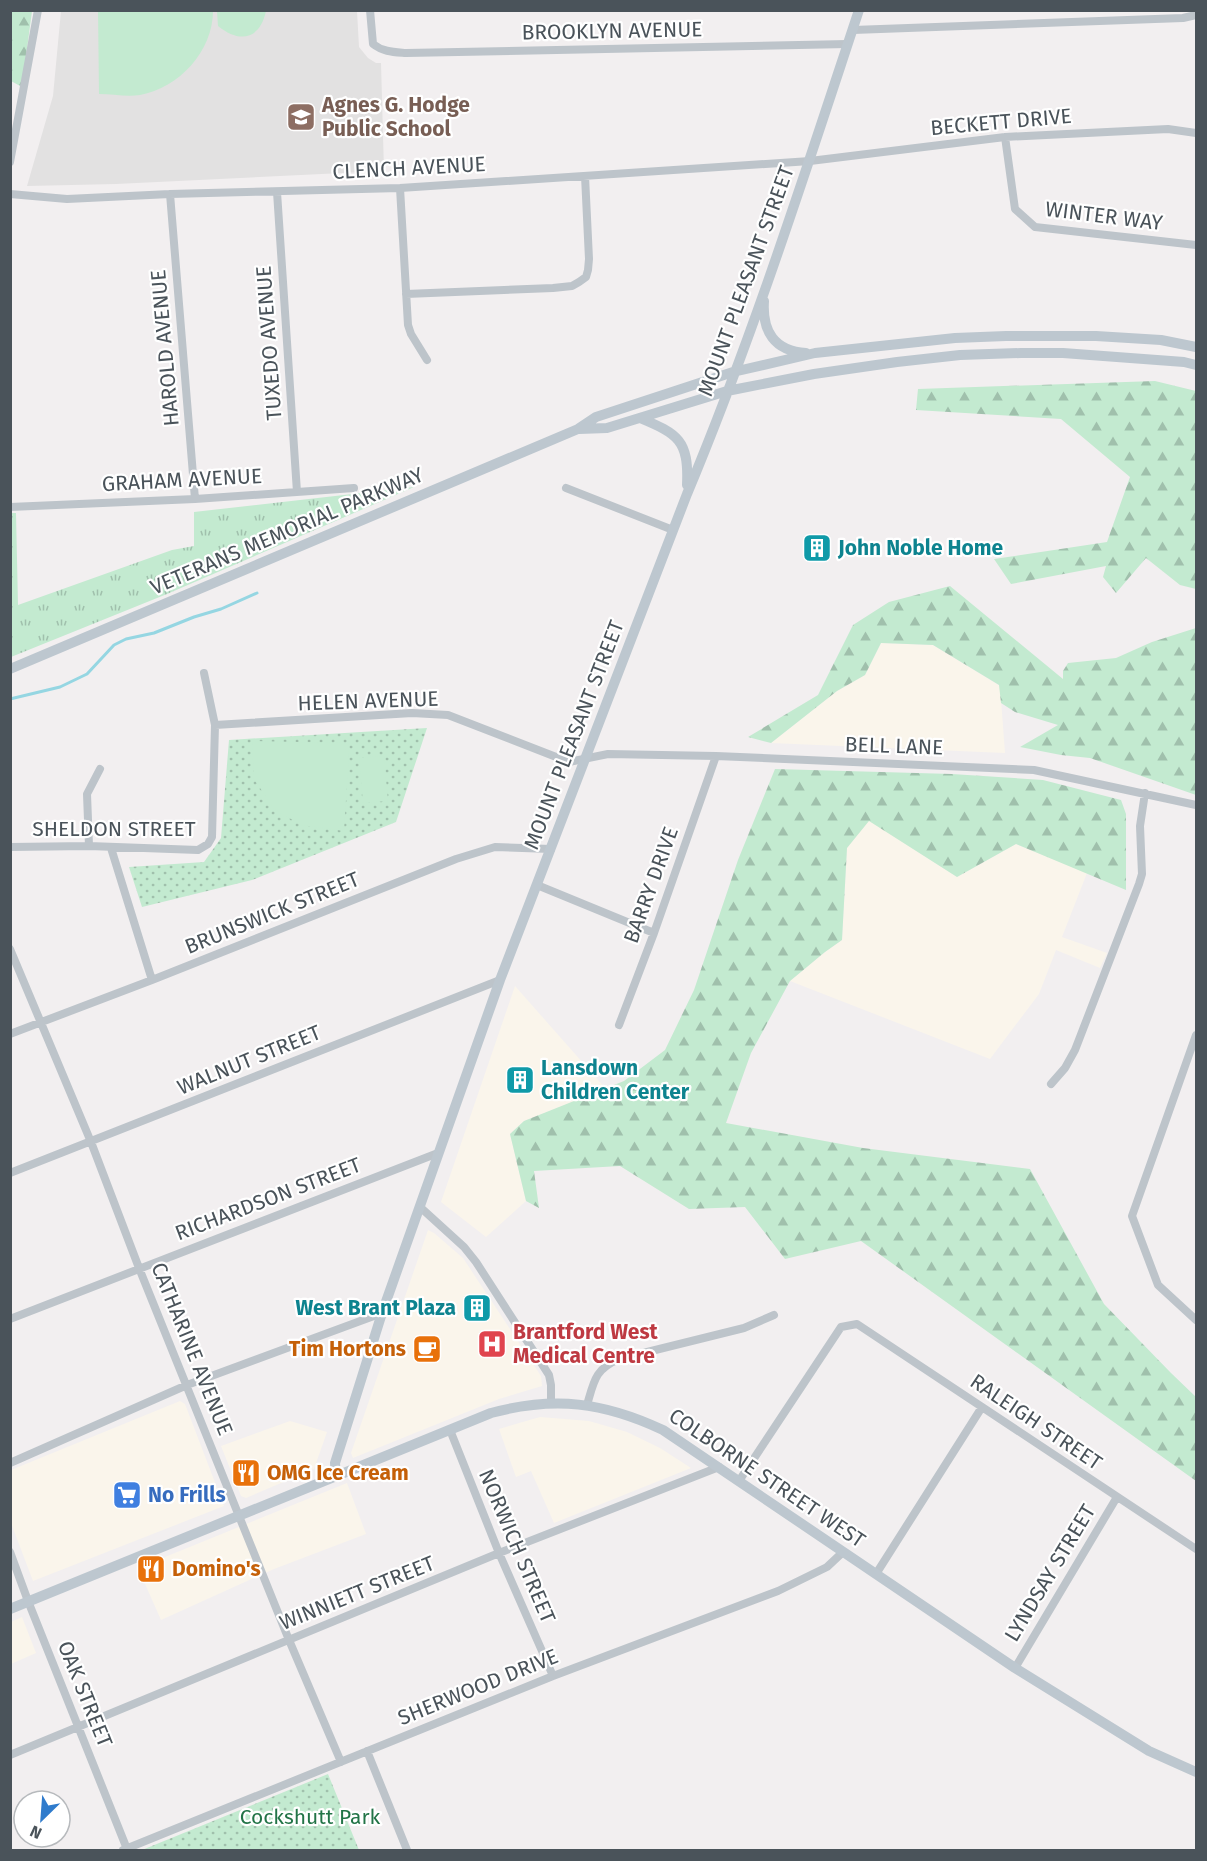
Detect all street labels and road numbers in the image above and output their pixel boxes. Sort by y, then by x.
street label: BROOKLYN AVENUE [521,16,703,46]
street label: BECKETT DRIVE [929,103,1073,141]
street label: CLENCH AVENUE [332,151,486,185]
street label: MOUNT PLEASANT STREET [692,162,800,400]
street label: WINTER WAY [1044,196,1165,236]
street label: TUXEDO AVENUE [251,265,287,421]
street label: HAROLD AVENUE [145,269,185,427]
street label: VETERANS MEMORIAL PARKWAY [146,461,428,600]
street label: GRAHAM AVENUE [101,463,263,497]
street label: MOUNT PLEASANT STREET [518,617,630,853]
street label: HELEN AVENUE [297,686,439,716]
street label: BELL LANE [844,731,944,761]
street label: SHELDON STREET [32,816,196,842]
street label: BARRY DRIVE [618,823,684,947]
street label: BRUNSWICK STREET [181,866,363,960]
street label: WALNUT STREET [173,1019,325,1101]
street label: RICHARDSON STREET [171,1152,365,1246]
street label: CATHARINE AVENUE [145,1259,239,1439]
street label: RALEIGH STREET [965,1368,1107,1476]
street label: COLBORNE STREET WEST [664,1403,870,1553]
street label: NORWICH STREET [473,1465,561,1627]
street label: LYNDSAY STREET [999,1500,1101,1646]
street label: WINNIETT STREET [276,1550,438,1636]
street label: OAK STREET [52,1637,118,1751]
street label: SHERWOOD DRIVE [394,1643,562,1731]

